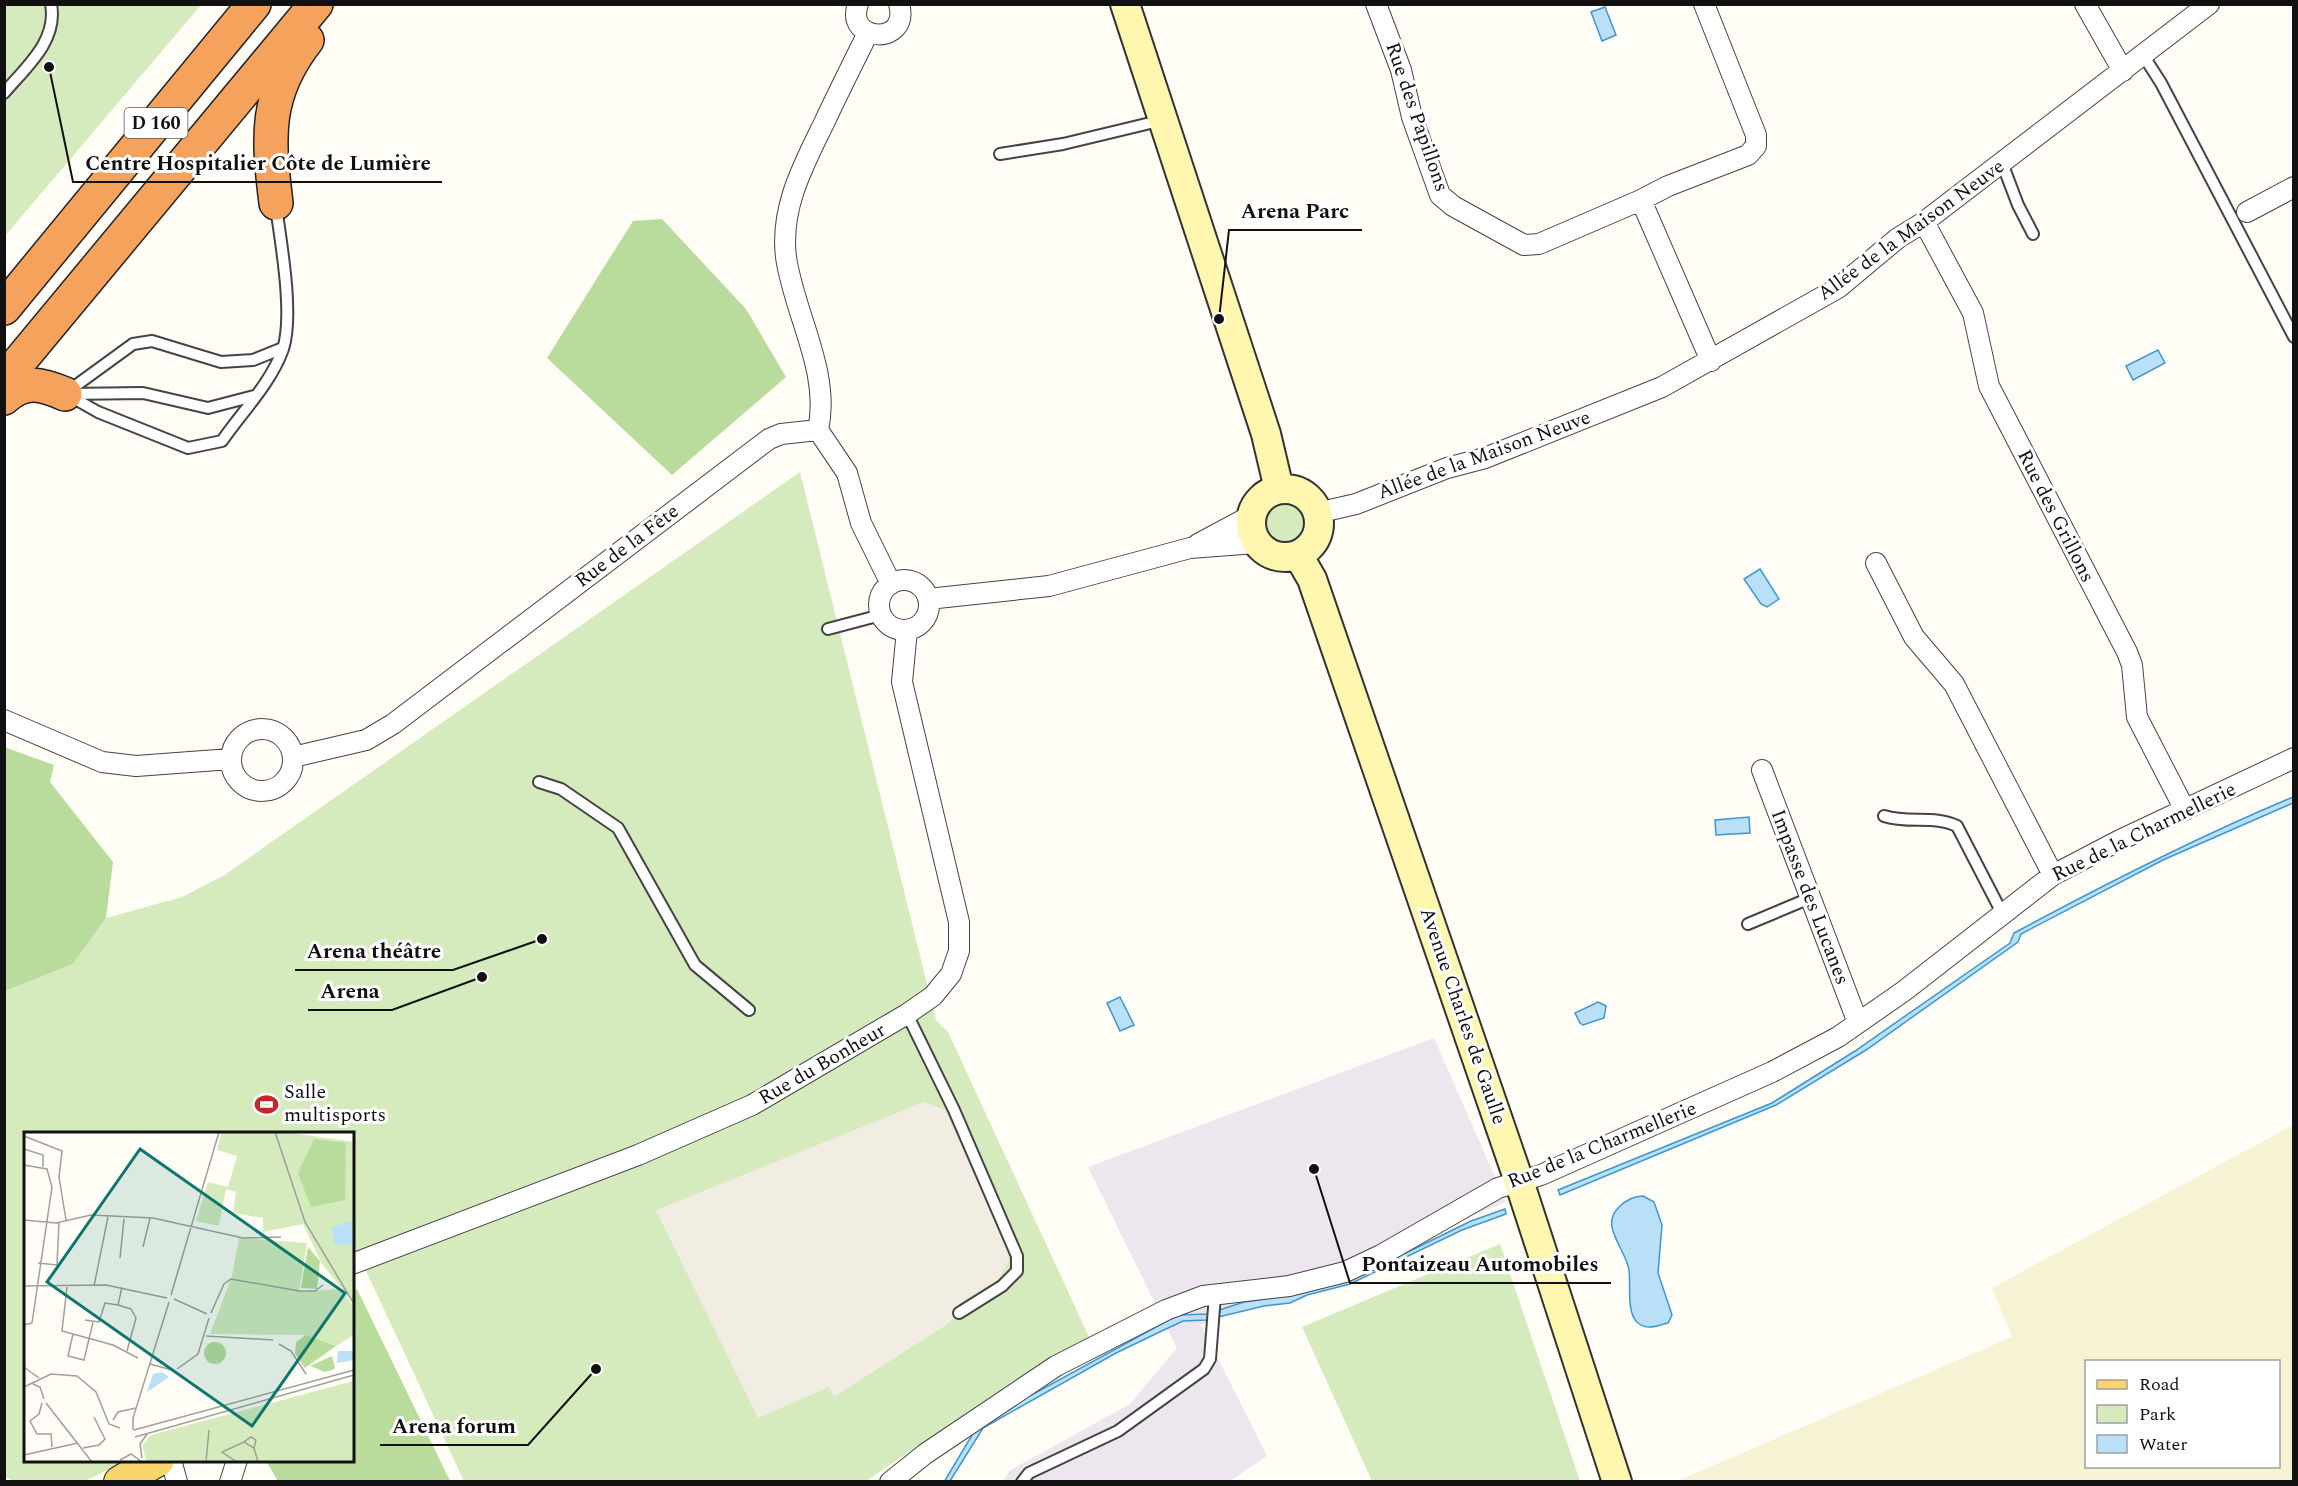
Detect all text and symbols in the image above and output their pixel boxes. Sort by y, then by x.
street label: Rue des Papillons [1377,38,1457,196]
road number: D 160 [124,108,188,138]
callout: Centre Hospitalier Côte de Lumière [73,143,442,182]
text: Centre Hospitalier Côte de Lumière [85,148,431,180]
street label: Allée de la Maison Neuve [1811,152,2011,308]
callout: Arena Parc [1229,191,1362,230]
text: Arena Parc [1241,196,1349,228]
street label: Allée de la Maison Neuve [1373,402,1595,508]
street label: Rue des Grillons [2009,444,2103,588]
street label: Rue de la Fête [569,497,685,595]
street label: Rue de la Charmellerie [2047,774,2241,890]
street label: Impasse des Lucanes [1763,805,1857,989]
street label: Avenue Charles de Gaulle [1412,903,1514,1129]
callout: Arena théâtre [295,931,453,970]
text: Arena théâtre [307,936,441,968]
callout: Arena [308,971,392,1010]
text: Arena [320,976,380,1008]
street label: Rue du Bonheur [753,1015,891,1113]
place label: Salle multisports [284,1077,386,1130]
sports icon: Salle multisports [253,1091,279,1117]
street label: Rue de la Charmellerie [1503,1093,1701,1197]
inset map [24,1132,354,1462]
callout: Pontaizeau Automobiles [1350,1244,1611,1283]
text: Pontaizeau Automobiles [1361,1249,1599,1281]
legend [2085,1360,2280,1468]
text: Road [2139,1371,2180,1398]
text: Park [2139,1401,2176,1428]
callout: Arena forum [380,1406,528,1445]
text: Arena forum [392,1411,516,1443]
text: Water [2139,1431,2187,1458]

